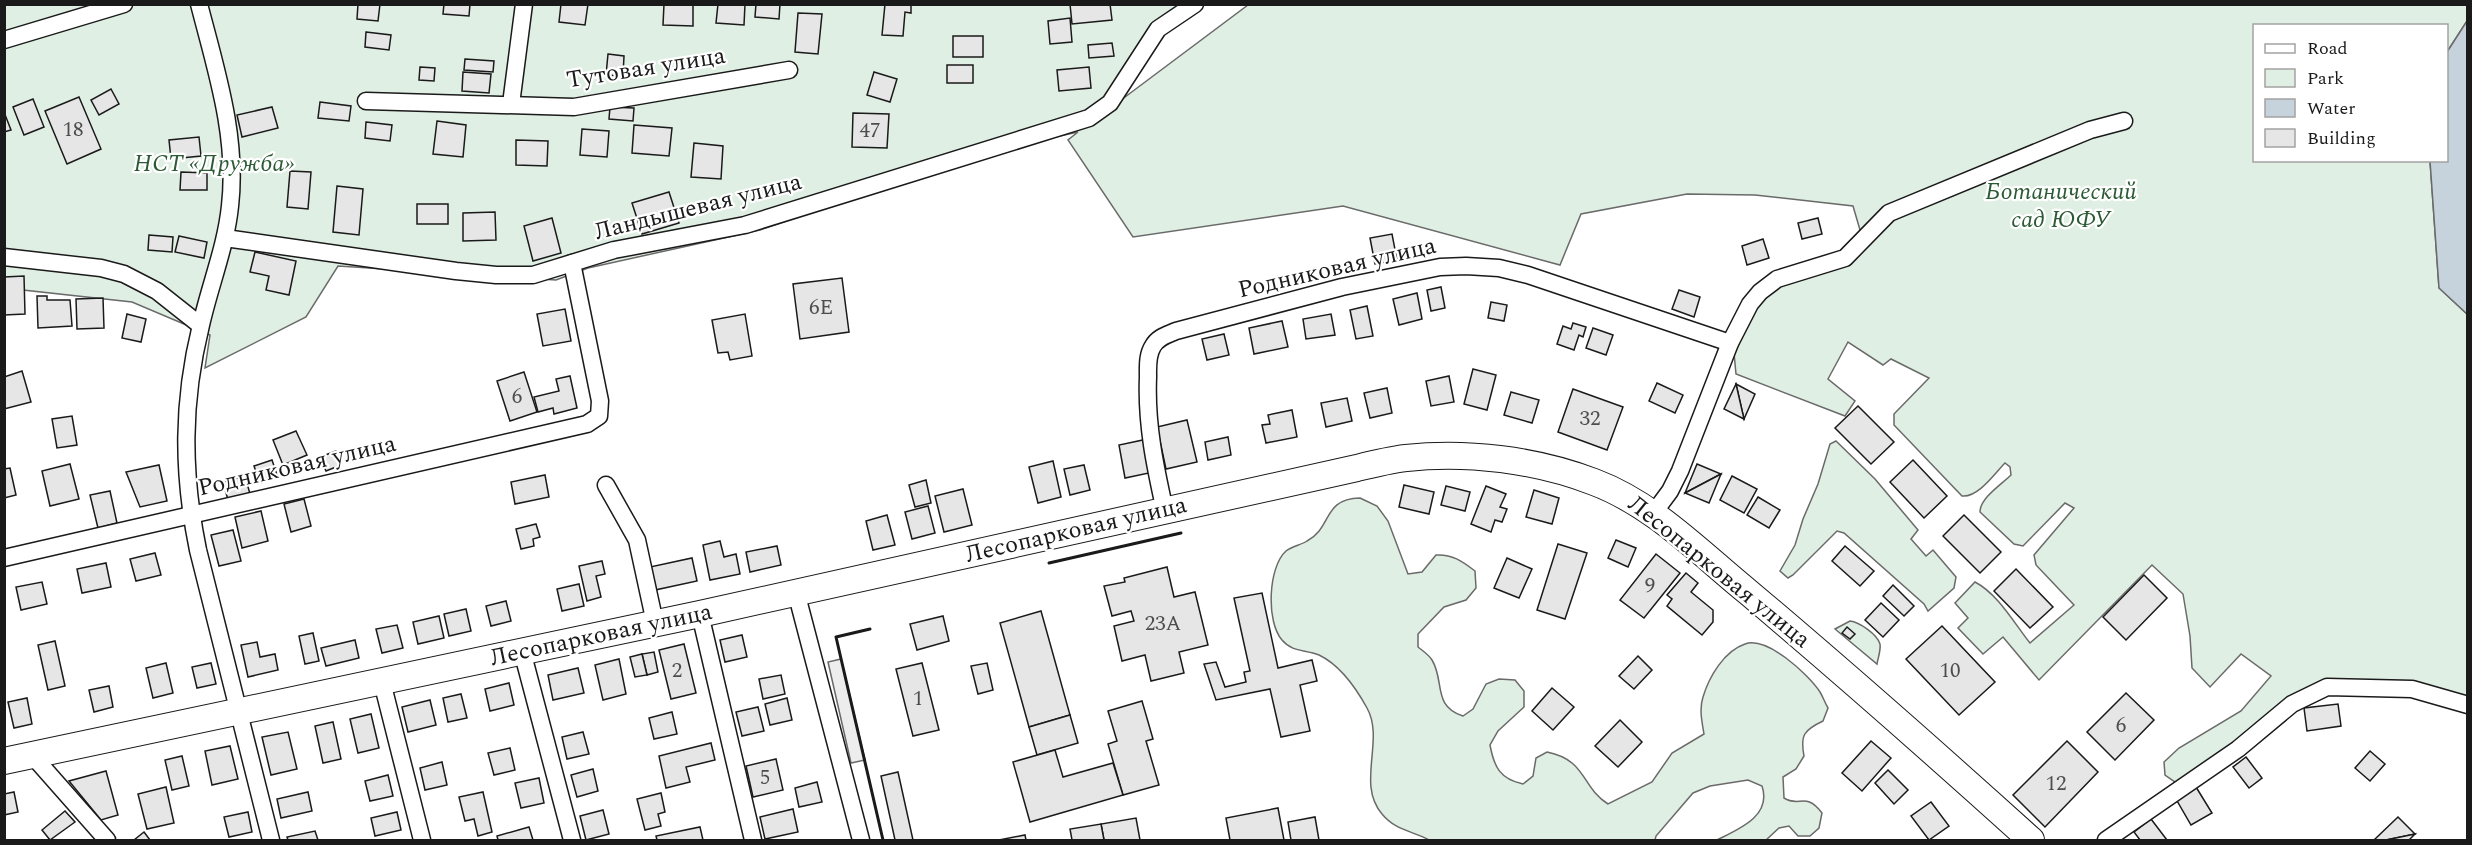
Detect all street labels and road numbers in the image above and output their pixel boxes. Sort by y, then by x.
street label: Тутовая улица [564,38,728,98]
street label: Ландышевая улица [590,164,806,250]
street label: Родниковая улица [1234,228,1440,308]
street label: Родниковая улица [194,426,400,506]
street label: Лесопарковая улица [962,487,1191,573]
street label: Лесопарковая улица [1620,487,1819,657]
street label: Лесопарковая улица [486,594,716,676]

